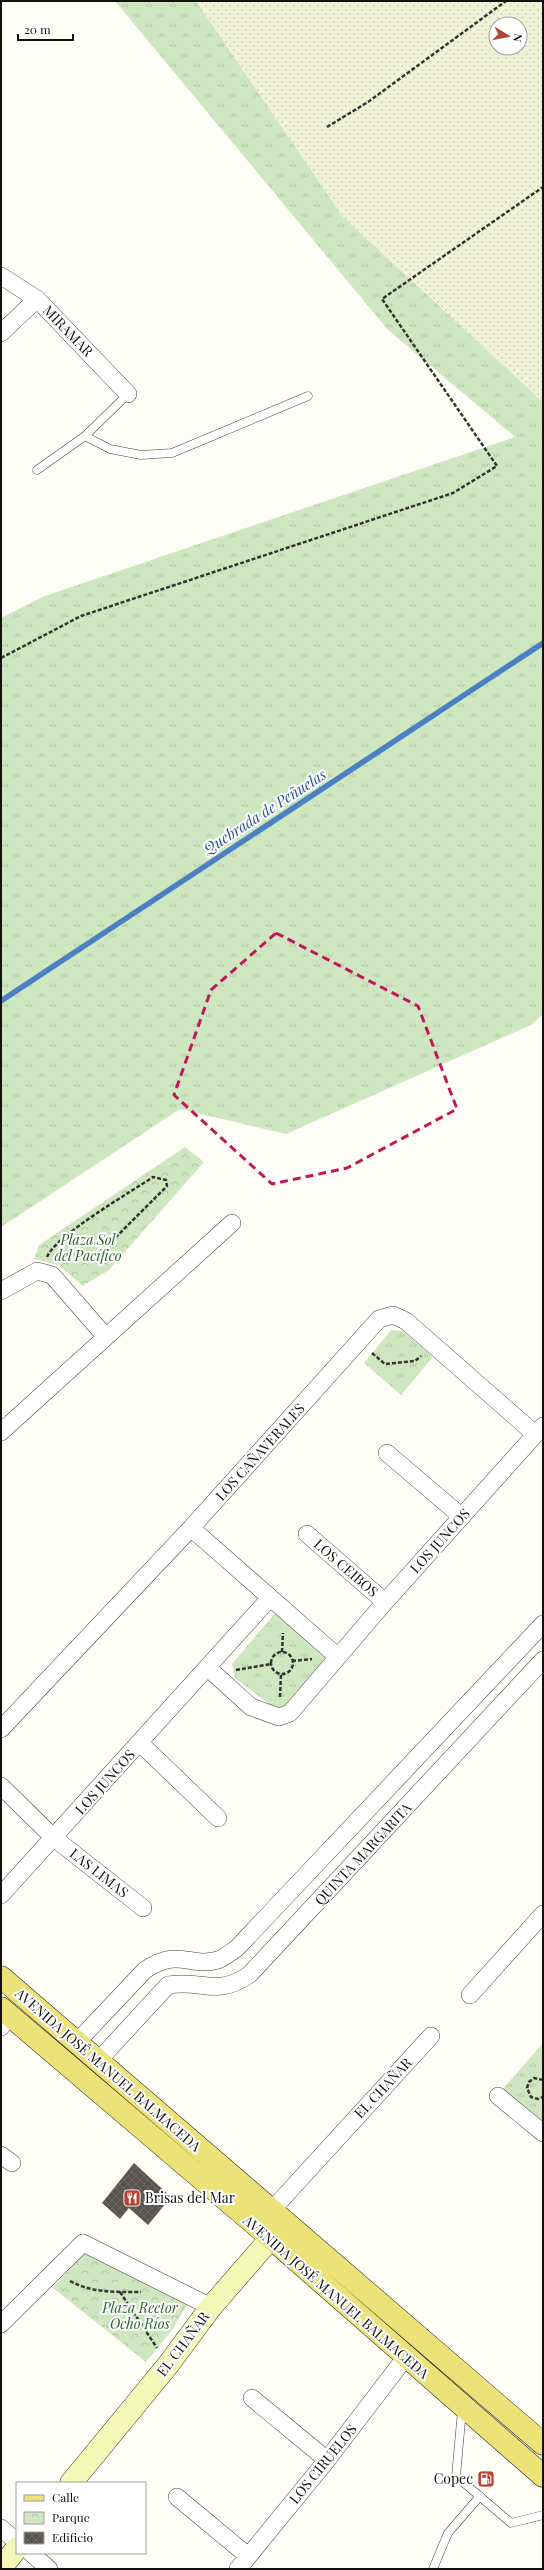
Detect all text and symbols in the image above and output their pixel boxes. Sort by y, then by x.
scale bar [18,16,73,42]
north arrow [488,16,528,56]
text: 20 m [24,21,51,37]
text: N [510,33,526,43]
street label: MIRAMAR [39,301,98,361]
water label: Quebrada de Peñuelas [198,764,330,859]
park label: Plaza Sol del Pacífico [54,1230,122,1265]
street label: LOS CAÑAVERALES [211,1399,309,1504]
street label: LOS JUNCOS [405,1504,474,1577]
street label: LOS CEIBOS [310,1534,382,1601]
street label: LOS JUNCOS [70,1745,139,1818]
street label: QUINTA MARGARITA [310,1798,415,1909]
street label: LAS LIMAS [66,1844,133,1902]
street label: AVENIDA JOSÉ MANUEL BALMACEDA [11,1983,205,2156]
street label: EL CHAÑAR [350,2053,416,2122]
restaurant icon: Brisas del Mar [122,2188,142,2208]
place label: Brisas del Mar [145,2188,236,2207]
street label: AVENIDA JOSÉ MANUEL BALMACEDA [239,2210,433,2383]
park label: Plaza Rector Ocho Ríos [101,2298,179,2333]
street label: EL CHAÑAR [152,2307,214,2380]
street label: LOS CIRUELOS [285,2420,361,2507]
place label: Copec [434,2469,473,2488]
fuel station icon: Copec [476,2469,496,2489]
legend [16,2482,146,2554]
text: Calle [52,2489,79,2505]
text: Parque [52,2509,90,2525]
text: Edificio [52,2529,94,2545]

